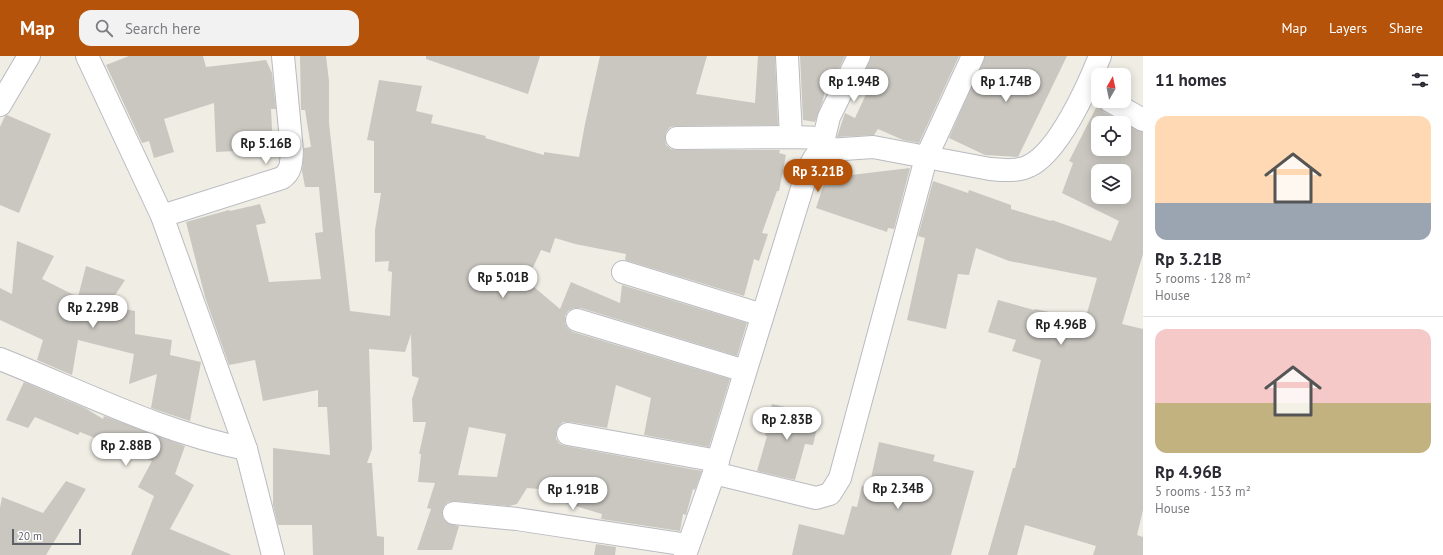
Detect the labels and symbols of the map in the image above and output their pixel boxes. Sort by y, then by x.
north arrow [1091,68,1131,108]
pin: Rp 1.94B [813,69,895,103]
pin: Rp 1.74B [965,69,1047,103]
pin: Rp 5.16B [225,131,307,165]
pin: Rp 3.21B [777,159,859,193]
pin: Rp 5.01B [462,265,544,299]
pin: Rp 2.29B [52,295,134,329]
pin: Rp 4.96B [1020,312,1102,346]
pin: Rp 2.83B [746,407,828,441]
pin: Rp 2.88B [85,433,167,467]
pin: Rp 2.34B [857,476,939,510]
pin: Rp 1.91B [532,477,614,511]
scale bar [12,527,81,546]

